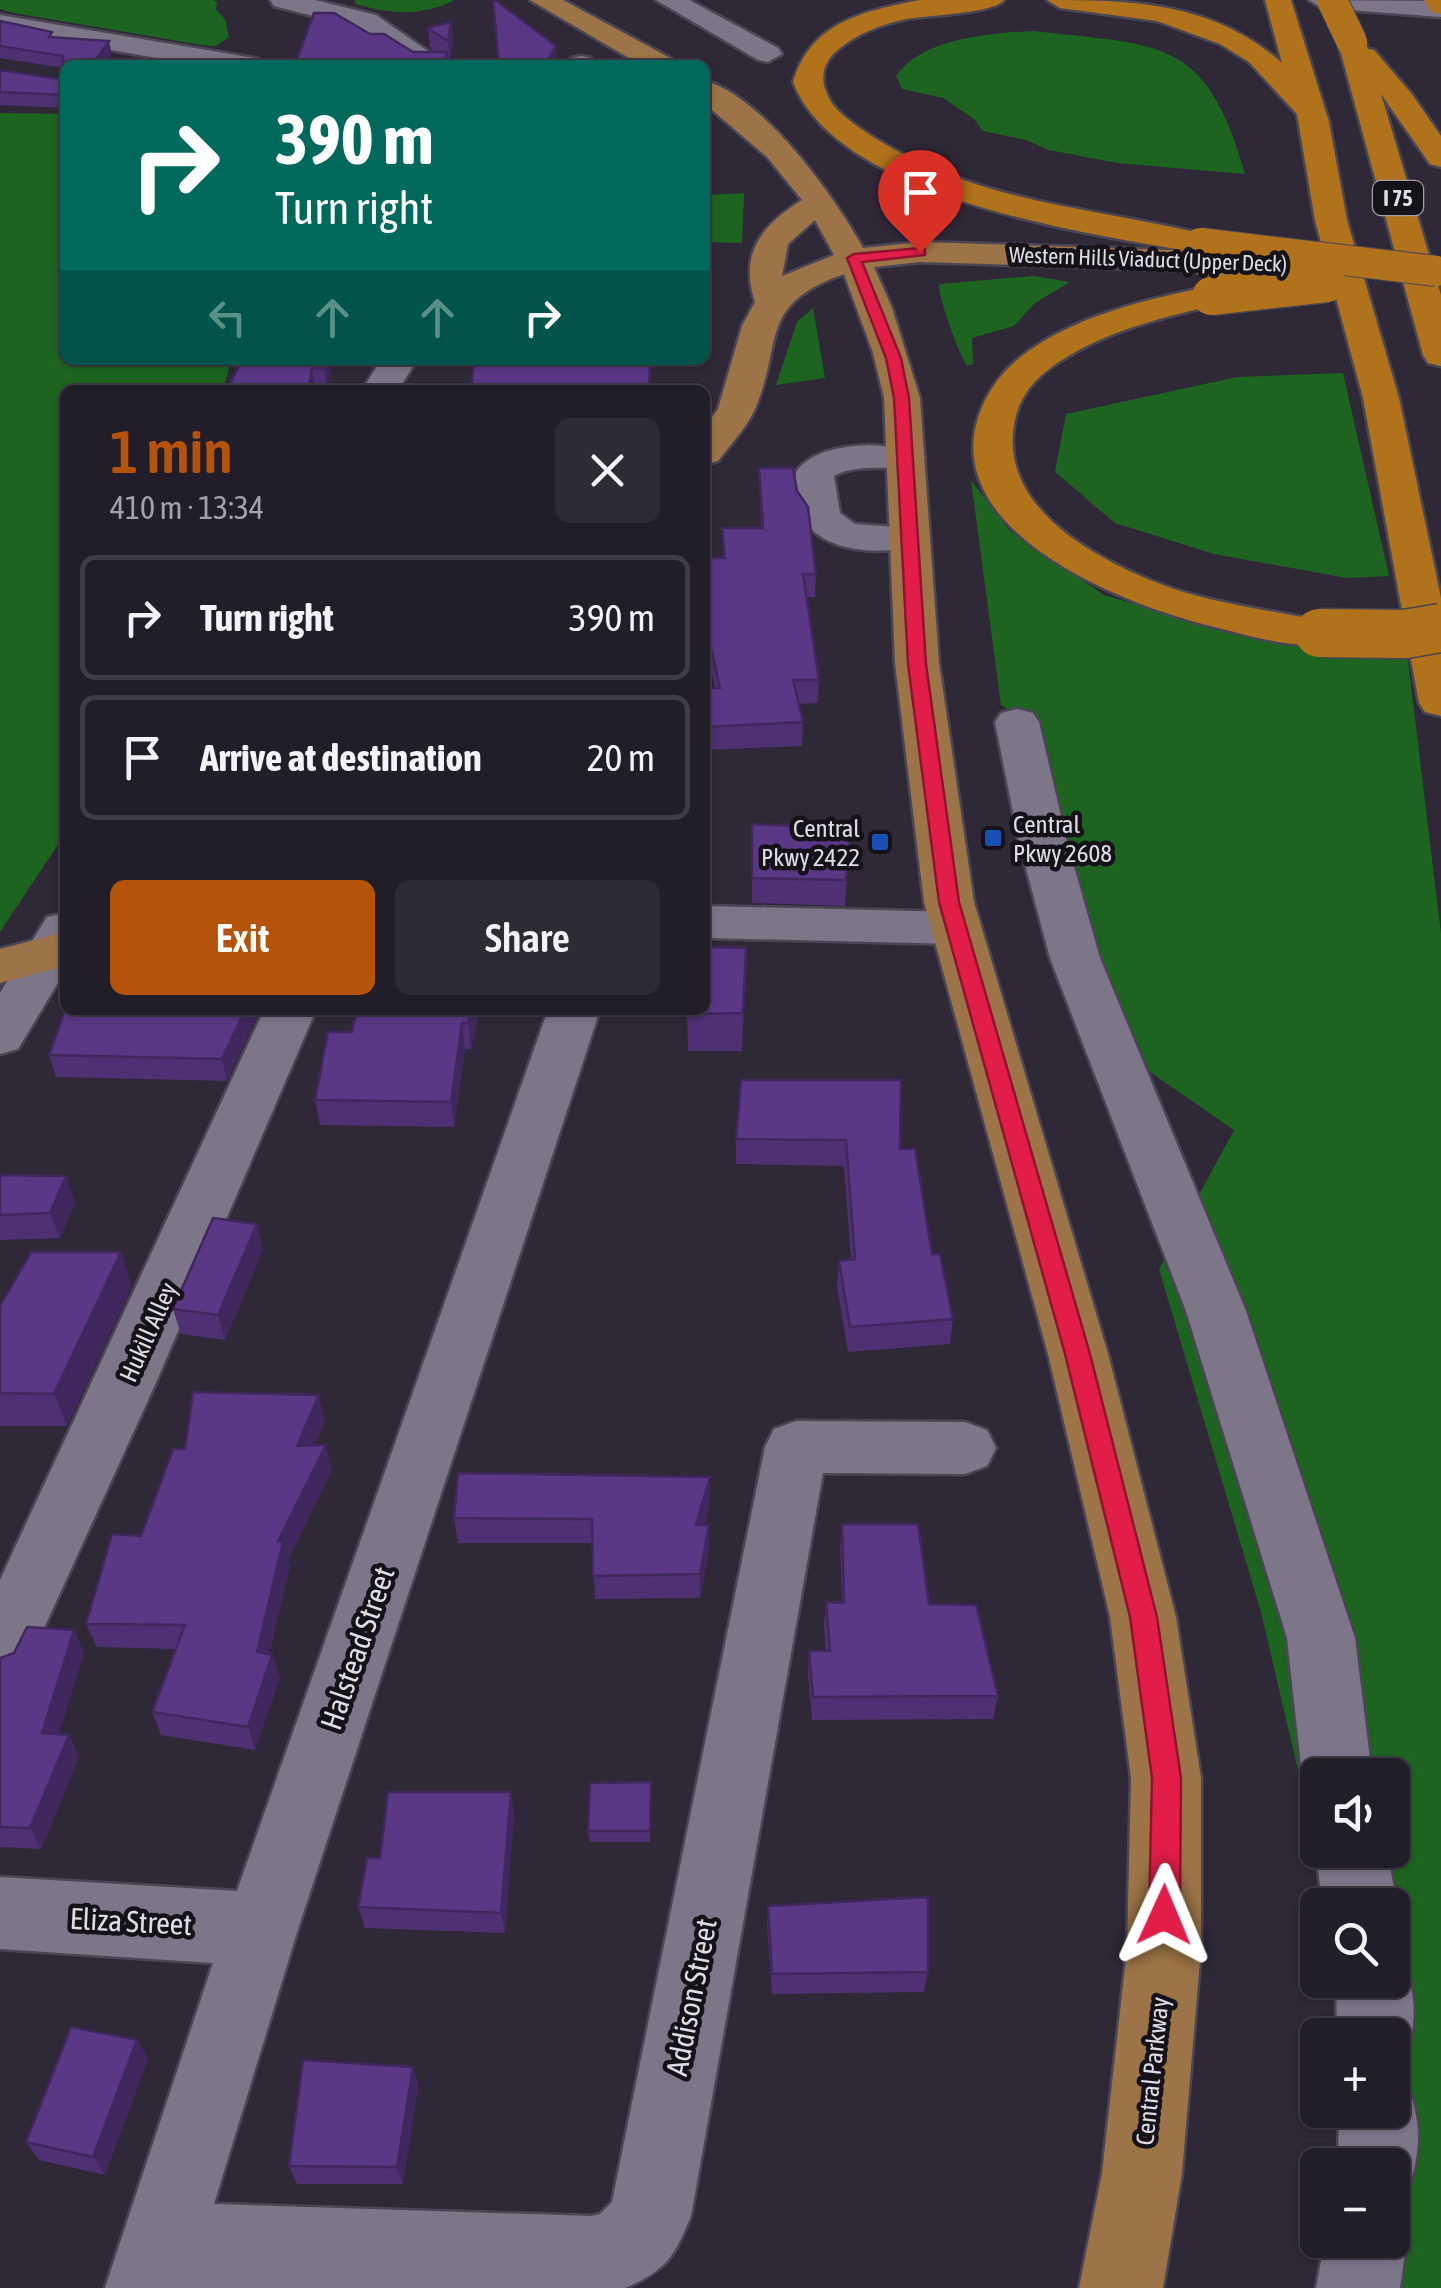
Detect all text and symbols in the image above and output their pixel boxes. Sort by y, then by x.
text: 390 m [275,99,434,179]
icon: right [110,100,240,230]
pin [878,150,963,253]
icon: arrive [893,165,948,220]
road number: I 75 [1373,181,1423,215]
text: Turn right [275,182,433,234]
street label: Western Hills Viaduct (Upper Deck) [1009,241,1287,277]
icon: left [200,290,255,345]
icon: ahead [305,290,360,345]
icon: ahead [410,290,465,345]
icon: right [515,290,570,345]
text: 1 min [110,417,233,486]
button: close [555,418,660,523]
text: 410 m · 13:34 [110,489,264,526]
icon: right [115,590,170,645]
text: Turn right [200,596,334,639]
text: 390 m [569,596,655,639]
icon: arrive [115,730,170,785]
text: Arrive at destination [200,736,482,779]
text: 20 m [587,736,655,779]
place label: Central Pkwy 2608 [1013,810,1112,867]
place label: Central Pkwy 2422 [761,814,860,871]
marker: Central Pkwy 2608 [982,827,1004,849]
marker: Central Pkwy 2422 [869,831,891,853]
button: Exit [110,880,375,995]
button: Share [395,880,660,995]
street label: Hukill Alley [114,1278,182,1386]
street label: Halstead Street [313,1562,401,1734]
map controls [1300,1758,1410,2258]
button: sound [1300,1758,1410,1868]
position arrow [1112,1863,1216,1967]
button: search [1300,1888,1410,1998]
street label: Eliza Street [69,1901,193,1941]
street label: Addison Street [659,1916,723,2078]
street label: Central Parkway [1130,1996,1174,2146]
button: + [1300,2018,1410,2128]
button: − [1300,2148,1410,2258]

